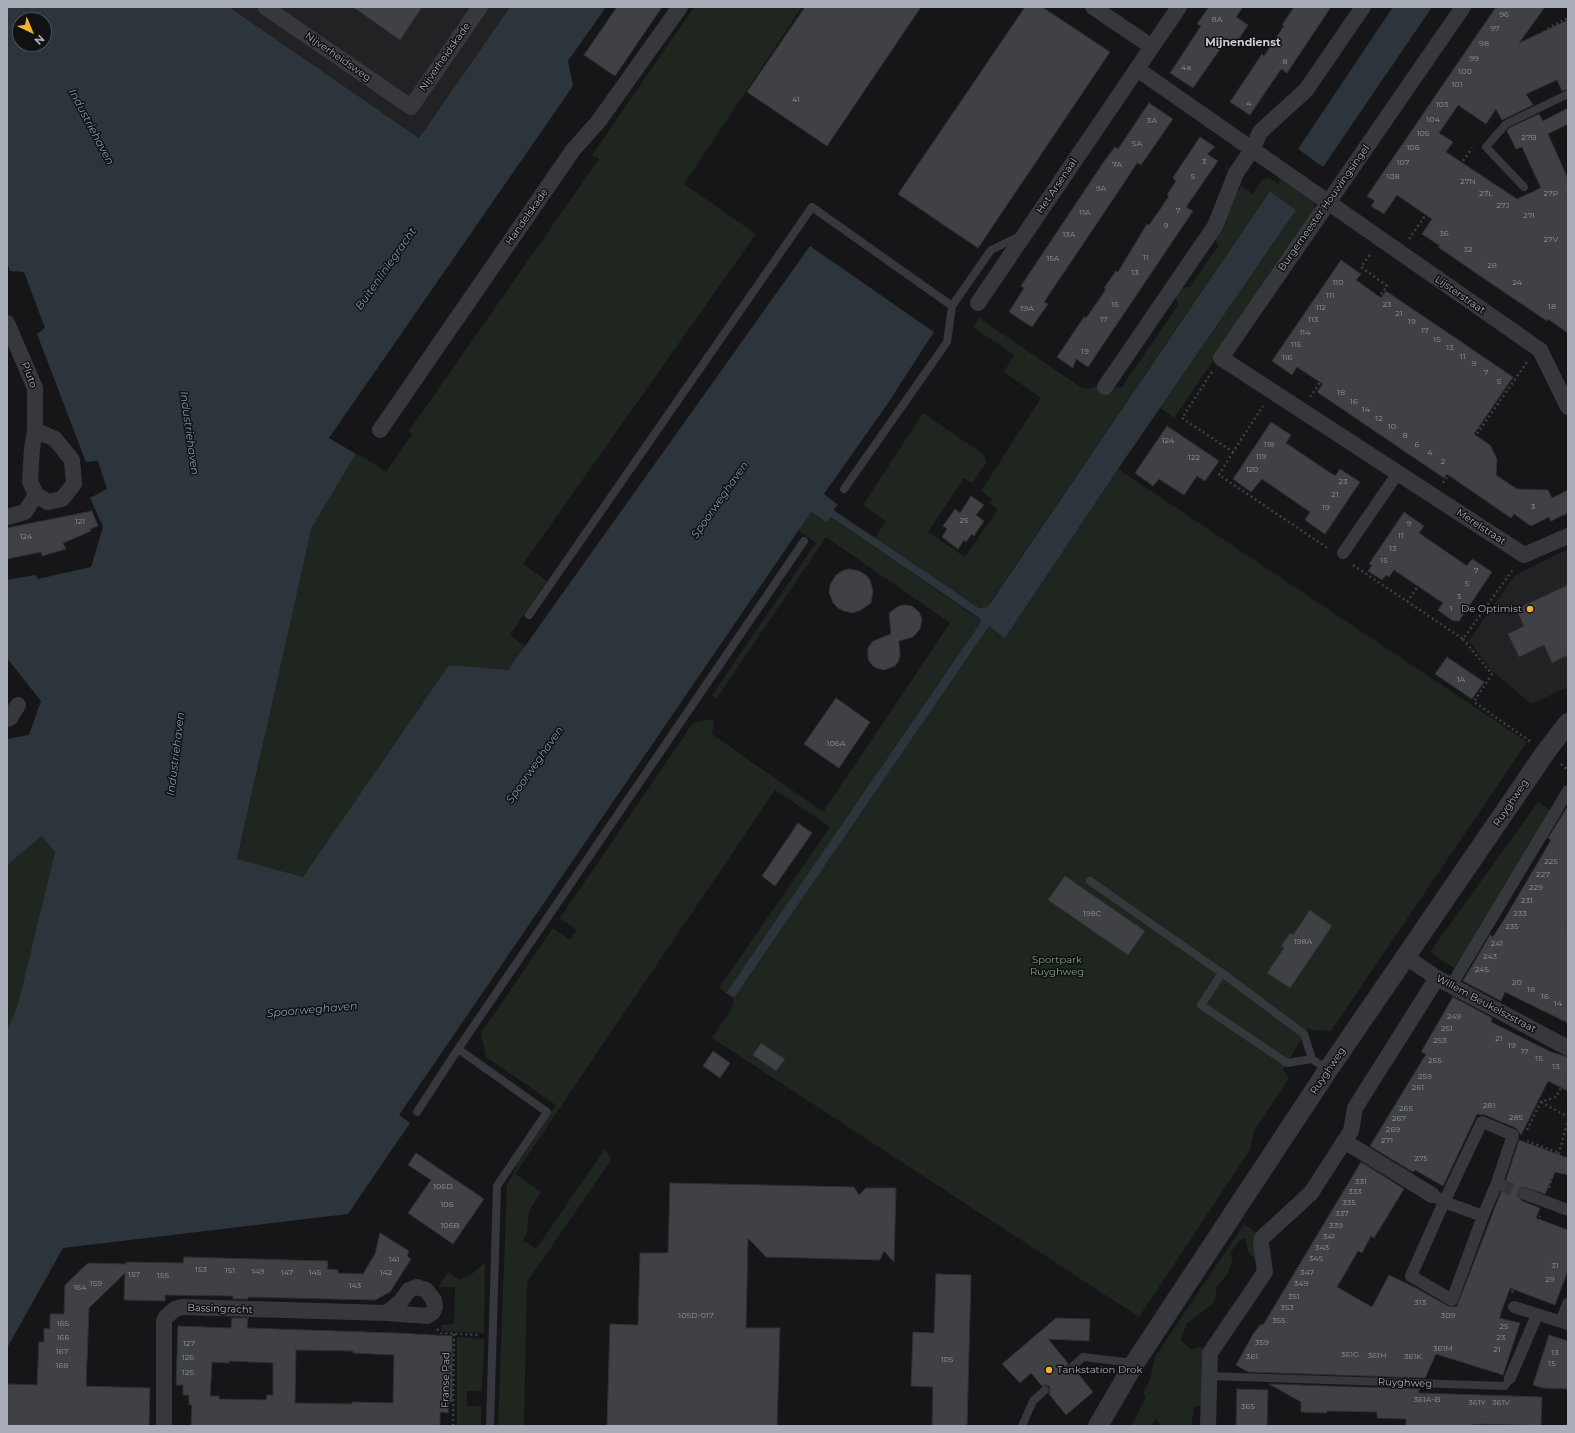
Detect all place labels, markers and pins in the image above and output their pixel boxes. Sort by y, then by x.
place label: De Optimist [1461,603,1522,615]
marker: De Optimist [1525,604,1535,614]
place label: Tankstation Drok [1057,1364,1142,1376]
marker: Tankstation Drok [1044,1365,1054,1375]

